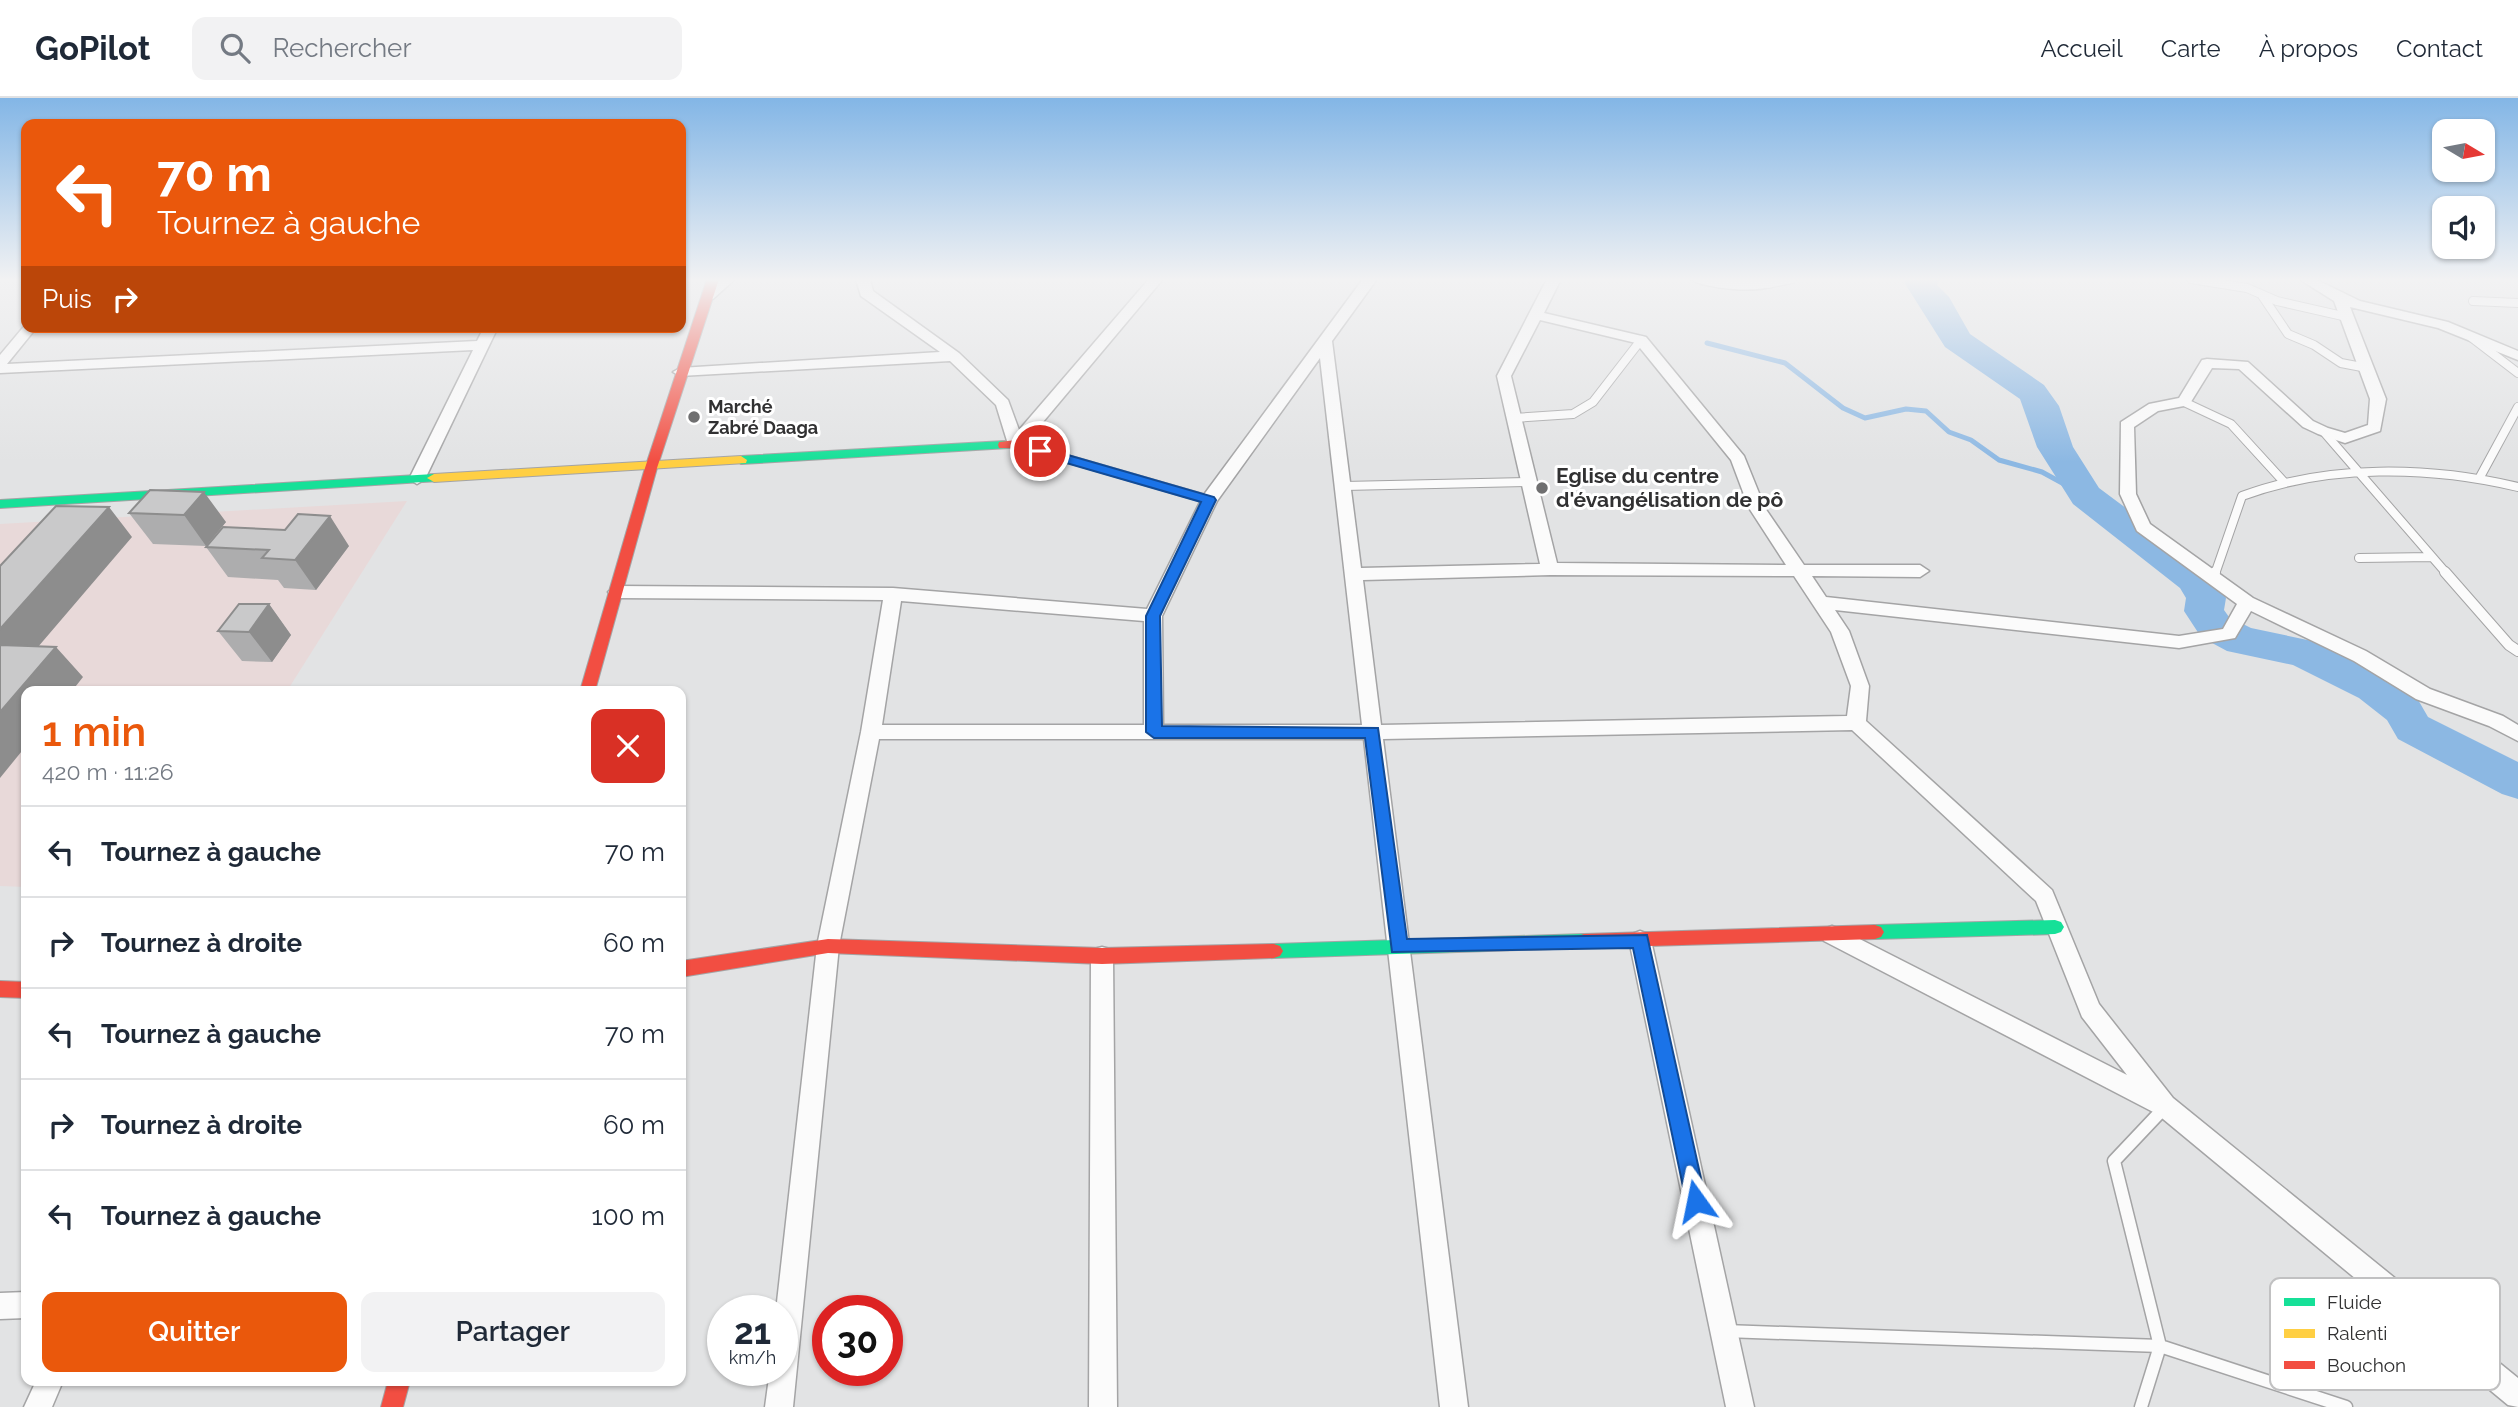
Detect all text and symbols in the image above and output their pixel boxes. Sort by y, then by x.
search box [192,17,682,80]
text: GoPilot [35,29,150,68]
icon: search [216,29,254,67]
text: Rechercher [272,33,412,63]
text: Accueil [2041,34,2123,63]
text: Carte [2161,34,2221,63]
text: À propos [2259,34,2358,63]
text: Contact [2396,34,2483,63]
north arrow [2432,119,2496,182]
map controls [2432,119,2495,259]
text: 70 m [157,145,272,202]
icon: left [42,147,133,238]
button: sound [2432,196,2495,259]
text: Tournez à gauche [157,204,420,241]
icon: right [106,280,144,318]
text: Puis [42,284,92,314]
place label: Marché Zabré Daaga [708,396,818,438]
marker: Marché Zabré Daaga [686,409,702,425]
pin [1010,421,1070,481]
icon: arrive [1021,432,1059,470]
place label: Eglise du centre d'évangélisation de pô [1556,463,1783,512]
marker: Eglise du centre d'évangélisation de pô [1534,480,1550,496]
text: 1 min [42,707,146,756]
button: close [591,709,665,783]
text: 420 m · 11:26 [42,758,174,785]
icon: left [42,833,80,871]
text: Tournez à gauche [101,837,321,867]
text: 70 m [605,837,665,867]
icon: right [42,924,80,962]
text: Tournez à droite [101,928,302,958]
text: 60 m [603,928,665,958]
icon: left [42,1015,80,1053]
text: Tournez à gauche [101,1019,321,1049]
text: 70 m [605,1019,665,1049]
icon: right [42,1106,80,1144]
text: Tournez à droite [101,1110,302,1140]
text: 60 m [603,1110,665,1140]
position arrow [1659,1164,1733,1238]
icon: left [42,1197,80,1235]
text: Tournez à gauche [101,1201,321,1231]
text: 100 m [592,1201,665,1231]
legend [2270,1278,2500,1390]
text: Fluide [2327,1291,2382,1313]
button: Quitter [42,1292,347,1372]
button: Partager [361,1292,665,1372]
speed limit sign: 30 [812,1295,903,1386]
text: 21 [734,1311,771,1352]
text: Ralenti [2327,1322,2387,1344]
text: km/h [729,1347,776,1368]
text: Bouchon [2327,1354,2406,1376]

